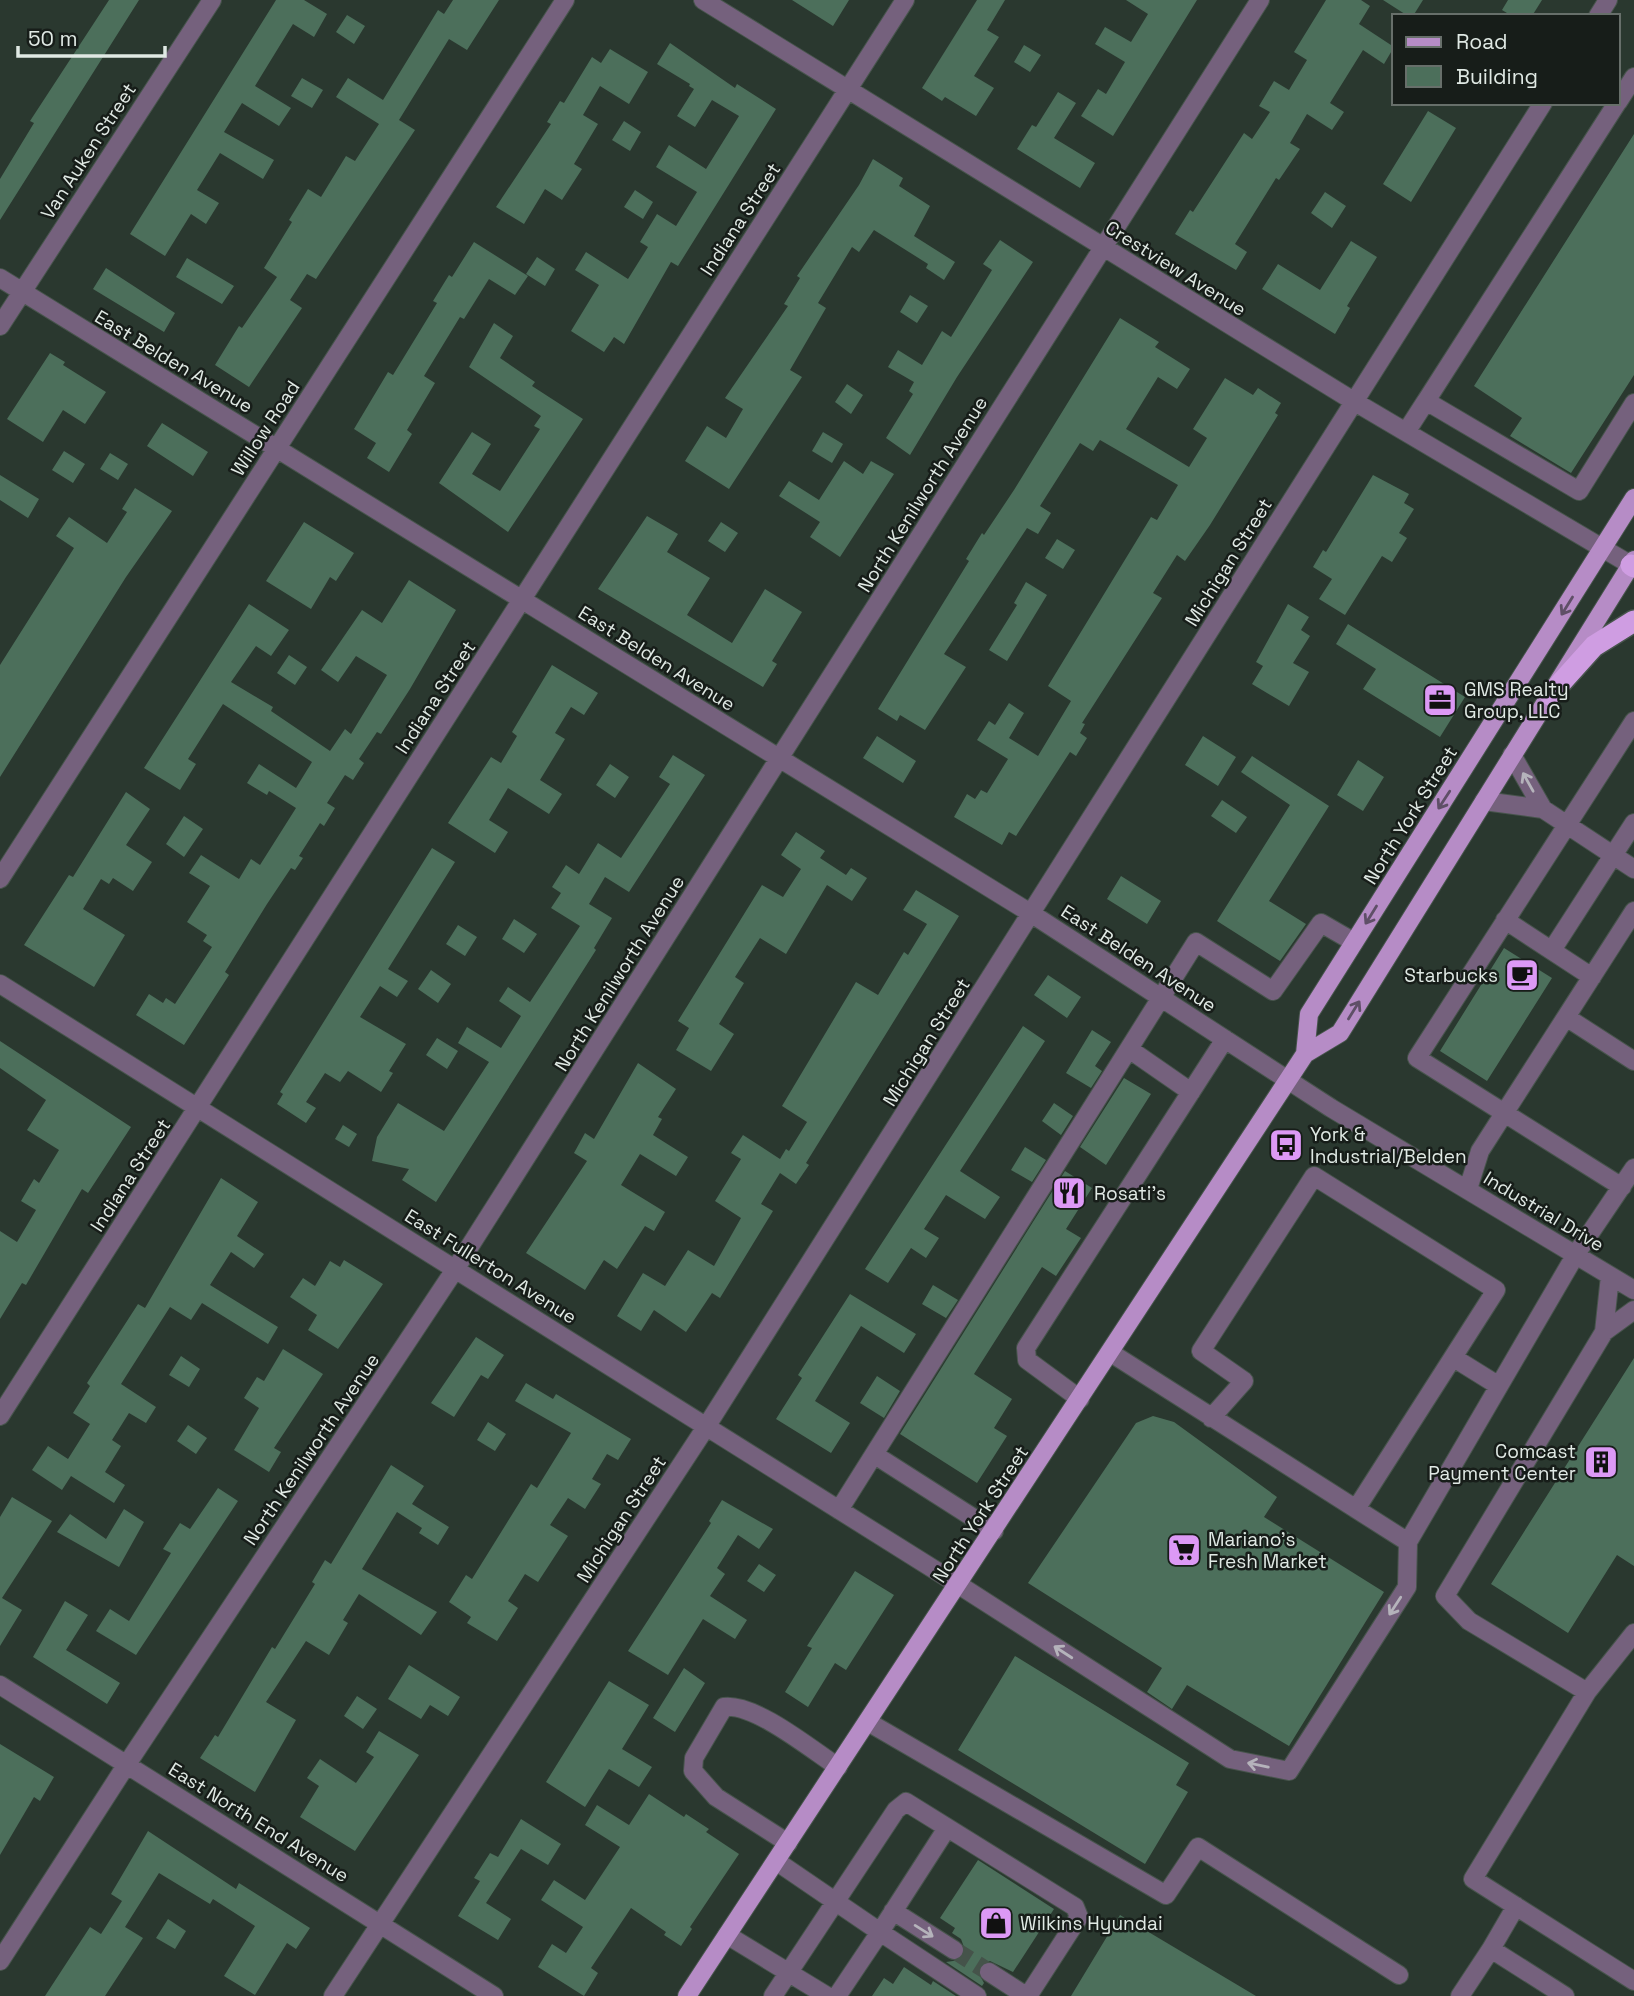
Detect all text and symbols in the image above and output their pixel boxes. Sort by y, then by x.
scale bar [18,14,164,58]
legend [1392,14,1620,105]
text: 50 m [28,25,78,52]
text: Road [1456,28,1508,55]
text: Building [1456,63,1538,90]
street label: Van Auken Street [35,78,142,224]
street label: Indiana Street [695,158,786,280]
street label: Crestview Avenue [1101,215,1251,322]
street label: East Belden Avenue [90,304,257,419]
street label: Willow Road [225,376,306,481]
street label: North Kenilworth Avenue [852,392,993,597]
street label: Michigan Street [1179,494,1278,631]
one-way arrow [1560,595,1574,615]
street label: East Belden Avenue [574,600,740,717]
street label: Indiana Street [390,636,481,758]
place label: GMS Realty Group, LLC [1464,677,1569,724]
office icon: GMS Realty Group, LLC [1421,681,1459,719]
street label: North York Street [1358,741,1463,889]
one-way arrow [1521,772,1534,793]
one-way arrow [1436,790,1450,810]
street label: North Kenilworth Avenue [549,871,690,1076]
street label: East Belden Avenue [1056,899,1221,1018]
one-way arrow [1364,905,1379,924]
cafe icon: Starbucks [1503,956,1541,994]
place label: Starbucks [1404,963,1498,988]
street label: Michigan Street [877,974,976,1111]
one-way arrow [1348,1000,1362,1020]
street label: Indiana Street [85,1114,176,1236]
place label: York & Industrial/Belden [1310,1122,1467,1169]
bus stop icon: York & Industrial/Belden [1267,1126,1305,1164]
street label: Industrial Drive [1479,1166,1609,1257]
restaurant icon: Rosati's [1050,1174,1088,1212]
place label: Rosati's [1094,1181,1166,1206]
street label: East Fullerton Avenue [400,1203,581,1330]
street label: North Kenilworth Avenue [238,1348,385,1550]
place label: Comcast Payment Center [1428,1439,1576,1486]
street label: North York Street [927,1441,1034,1588]
building icon: Comcast Payment Center [1582,1443,1620,1481]
street label: Michigan Street [571,1451,672,1587]
place label: Mariano's Fresh Market [1208,1527,1327,1574]
supermarket icon: Mariano's Fresh Market [1165,1531,1203,1569]
one-way arrow [1387,1596,1401,1616]
one-way arrow [1053,1644,1073,1658]
street label: East North End Avenue [164,1757,354,1888]
one-way arrow [1247,1758,1270,1772]
shop icon: Wilkins Hyundai [977,1904,1015,1942]
place label: Wilkins Hyundai [1020,1911,1163,1936]
one-way arrow [913,1924,933,1938]

